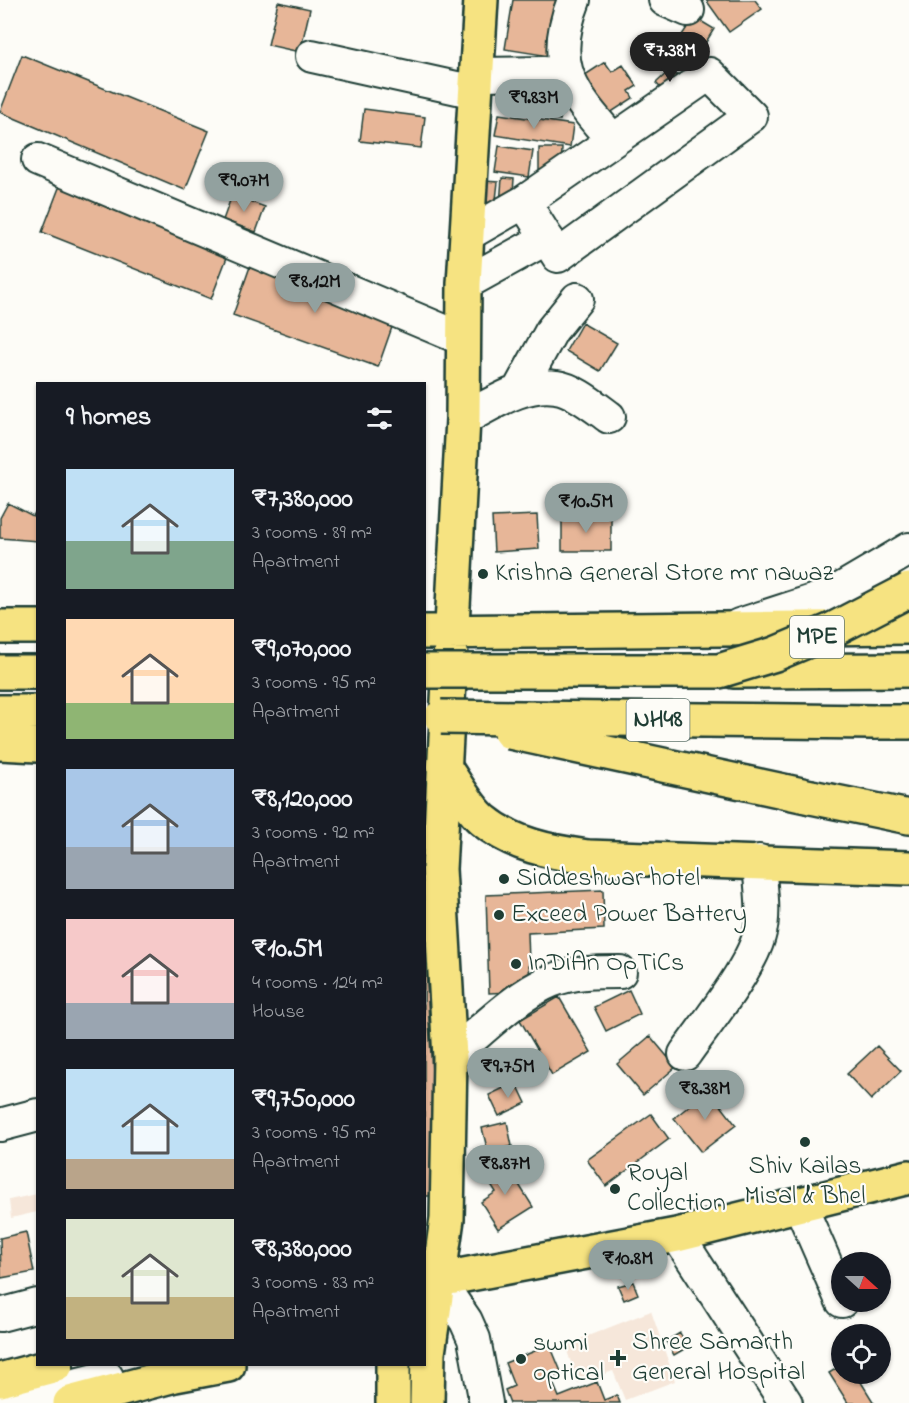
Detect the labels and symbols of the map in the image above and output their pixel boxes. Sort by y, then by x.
pin: ₹7.38M [621,32,719,83]
pin: ₹9.83M [485,79,583,130]
pin: ₹9.07M [195,162,293,213]
pin: ₹8.12M [266,263,364,314]
pin: ₹10.5M [537,483,635,534]
place label: Krishna General Store mr nawaz [495,555,834,593]
marker: Krishna General Store mr nawaz [476,567,490,581]
road number: MPE [790,616,844,658]
road number: NH48 [626,699,690,741]
place label: Siddeshwar hotel [516,860,700,898]
marker: Siddeshwar hotel [497,872,511,886]
place label: Exceed Power Battery [511,896,747,934]
marker: Exceed Power Battery [492,908,506,922]
place label: InDiAn OpTiCs [528,945,684,983]
marker: InDiAn OpTiCs [509,957,523,971]
pin: ₹9.75M [459,1048,557,1099]
pin: ₹8.38M [656,1070,754,1121]
marker: Shiv Kailas Misal & Bhel [798,1135,812,1149]
pin: ₹8.87M [456,1145,554,1196]
place label: Shiv Kailas Misal & Bhel [744,1148,866,1216]
place label: Royal Collection [627,1155,726,1223]
marker: Royal Collection [608,1182,622,1196]
pin: ₹10.8M [579,1240,677,1291]
north arrow [831,1252,891,1312]
place label: Shree Samarth General Hospital [632,1324,805,1392]
place label: swmi optical [533,1325,604,1393]
marker: Shree Samarth General Hospital [609,1349,627,1367]
marker: swmi optical [514,1352,528,1366]

